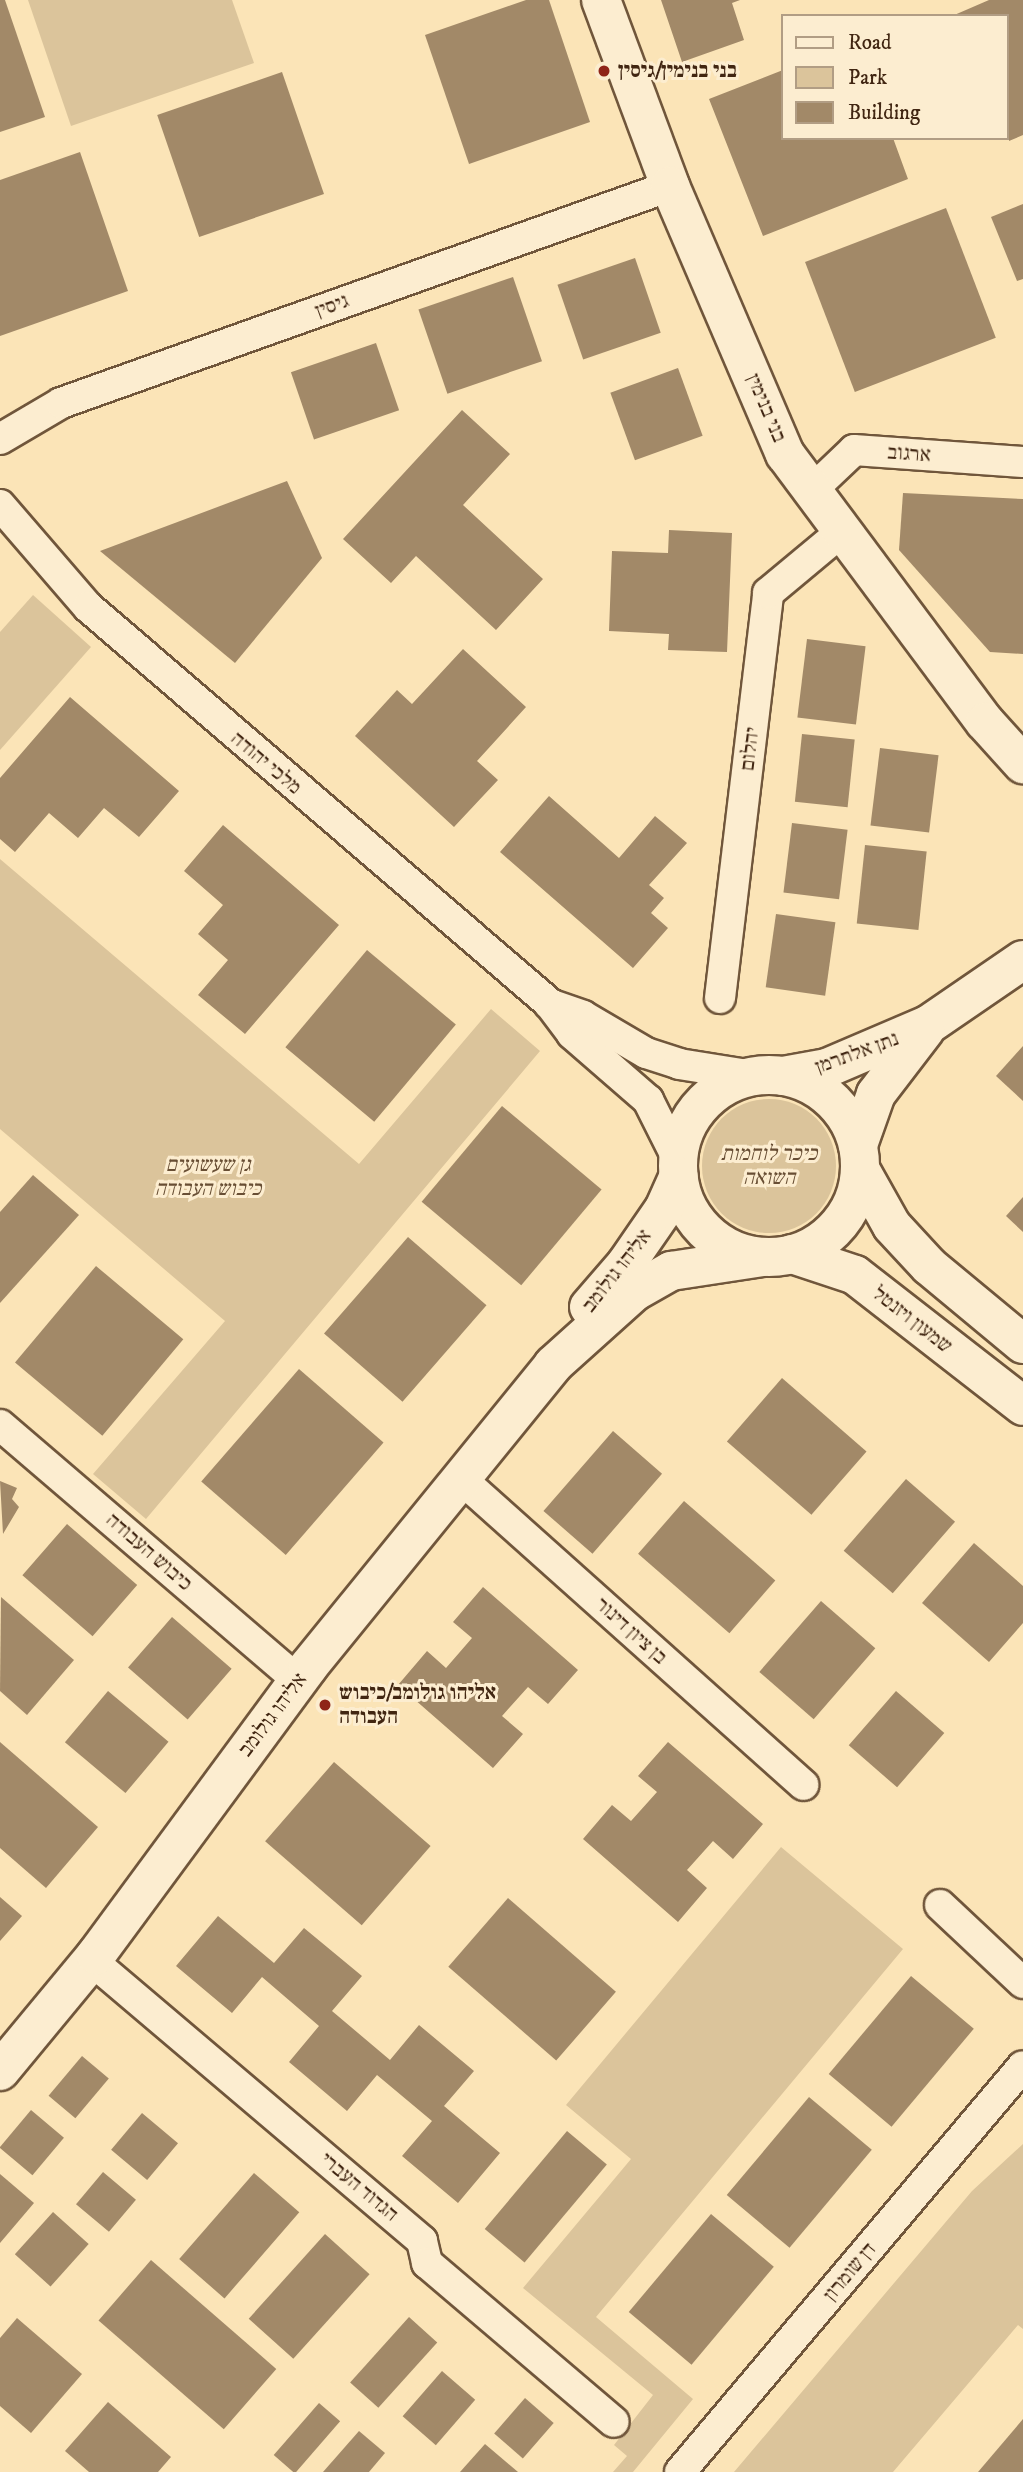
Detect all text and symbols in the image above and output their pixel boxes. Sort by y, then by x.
legend [782,14,1009,140]
text: Road [848,30,892,56]
place label: בני בנימין/גיסין [618,58,737,84]
marker: בני בנימין/גיסין [596,63,612,79]
text: Park [848,65,887,91]
text: Building [848,100,920,126]
street label: גיסין [312,288,352,324]
street label: בני בנימין [740,370,792,446]
street label: ארגוב [886,440,932,468]
street label: מלכי יהודה [225,726,307,800]
street label: יהלום [735,726,765,772]
street label: נתן אלתרמן [812,1026,902,1080]
park label: כיכר לוחמות השואה [721,1141,817,1191]
park label: גן שעשועים כיבוש העבודה [155,1152,261,1202]
street label: אליהו גולומב [577,1224,657,1318]
street label: שמעון ויזנטל [867,1281,957,1359]
street label: כיבוש העבודה [101,1508,197,1596]
street label: בן ציון דינור [590,1592,672,1670]
street label: אליהו גולומב [233,1668,313,1762]
place label: אליהו גולומב/כיבוש העבודה [339,1680,496,1730]
marker: אליהו גולומב/כיבוש העבודה [317,1697,333,1713]
street label: הגדוד העברי [315,2147,403,2227]
street label: דן שומרון [818,2237,882,2307]

